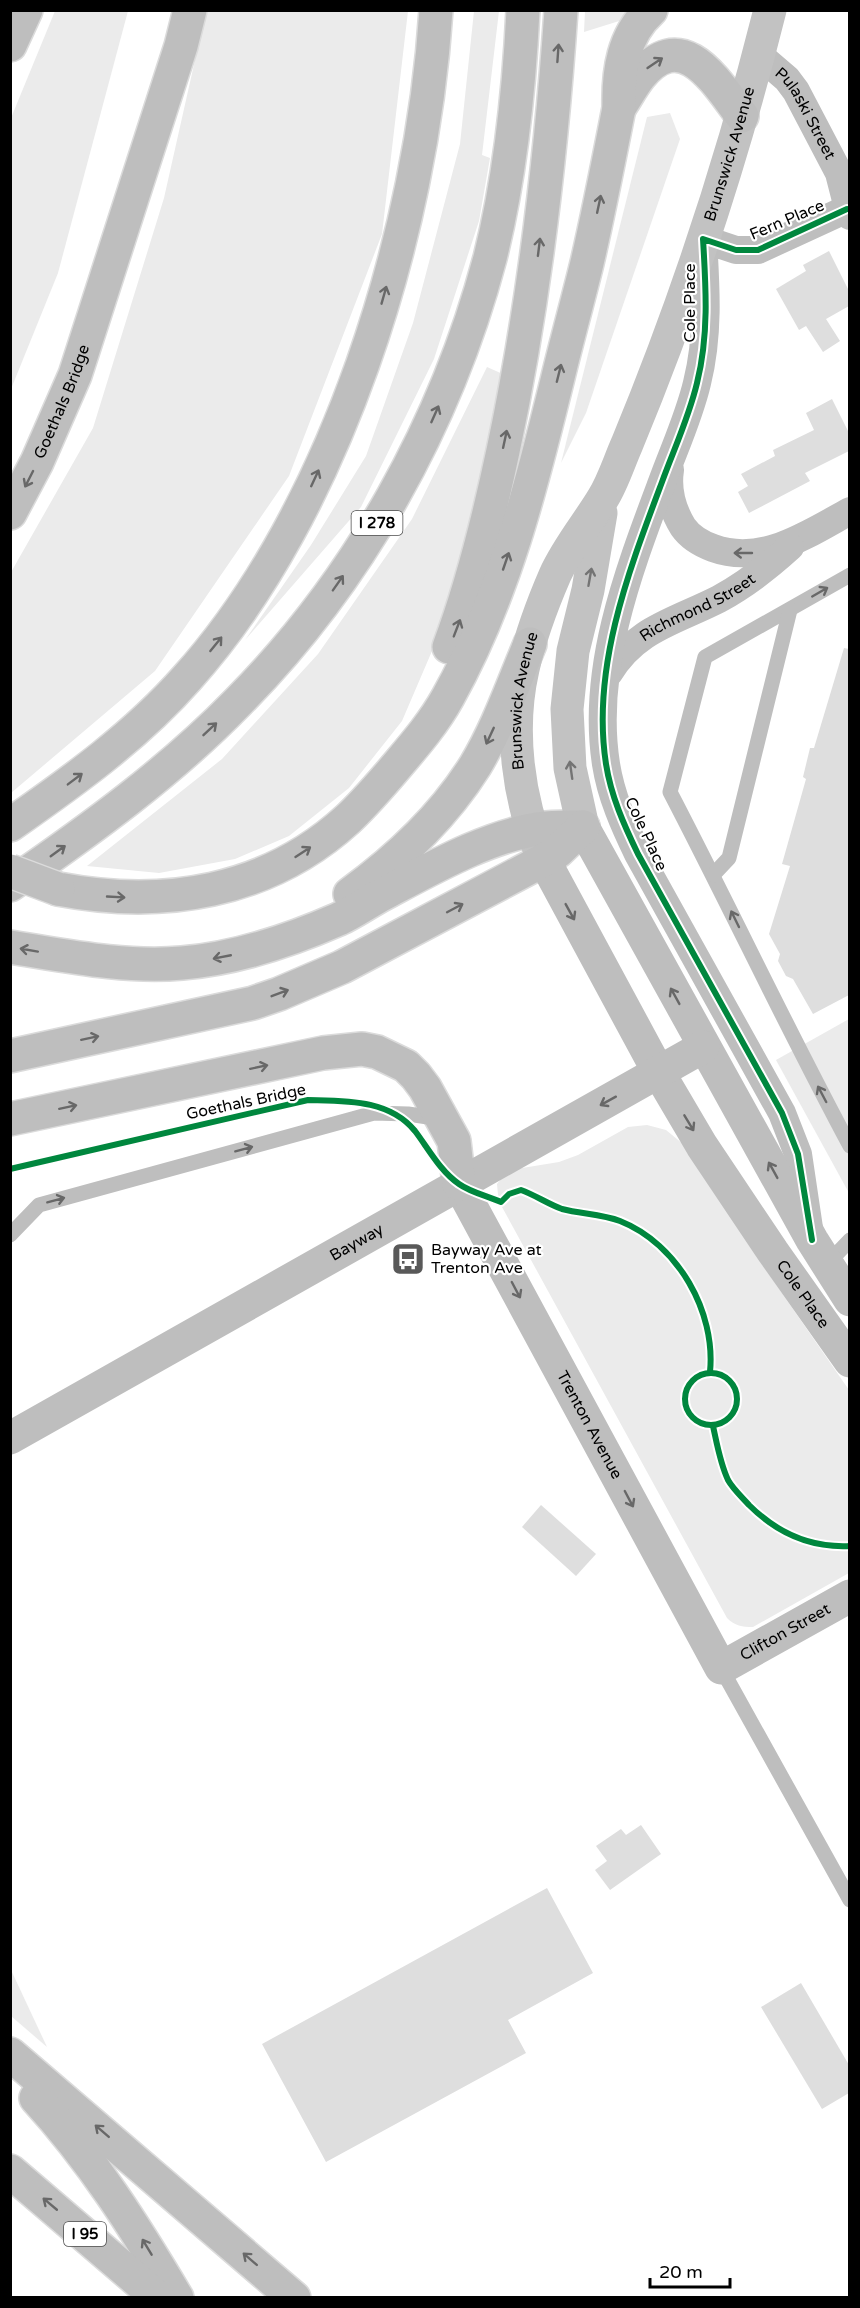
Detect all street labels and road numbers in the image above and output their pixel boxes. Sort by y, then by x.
street label: Pulaski Street [771,63,840,163]
street label: Brunswick Avenue [700,84,759,224]
street label: Fern Place [747,195,827,245]
street label: Cole Place [680,264,700,342]
street label: Goethals Bridge [30,342,94,462]
road number: I 278 [352,511,403,535]
street label: Richmond Street [636,569,759,646]
street label: Brunswick Avenue [506,629,543,771]
street label: Cole Place [620,794,672,874]
street label: Goethals Bridge [184,1080,308,1124]
street label: Bayway [326,1219,387,1266]
street label: Cole Place [772,1256,834,1332]
street label: Trenton Avenue [552,1367,627,1483]
street label: Clifton Street [737,1599,834,1665]
road number: I 95 [64,2222,106,2246]

